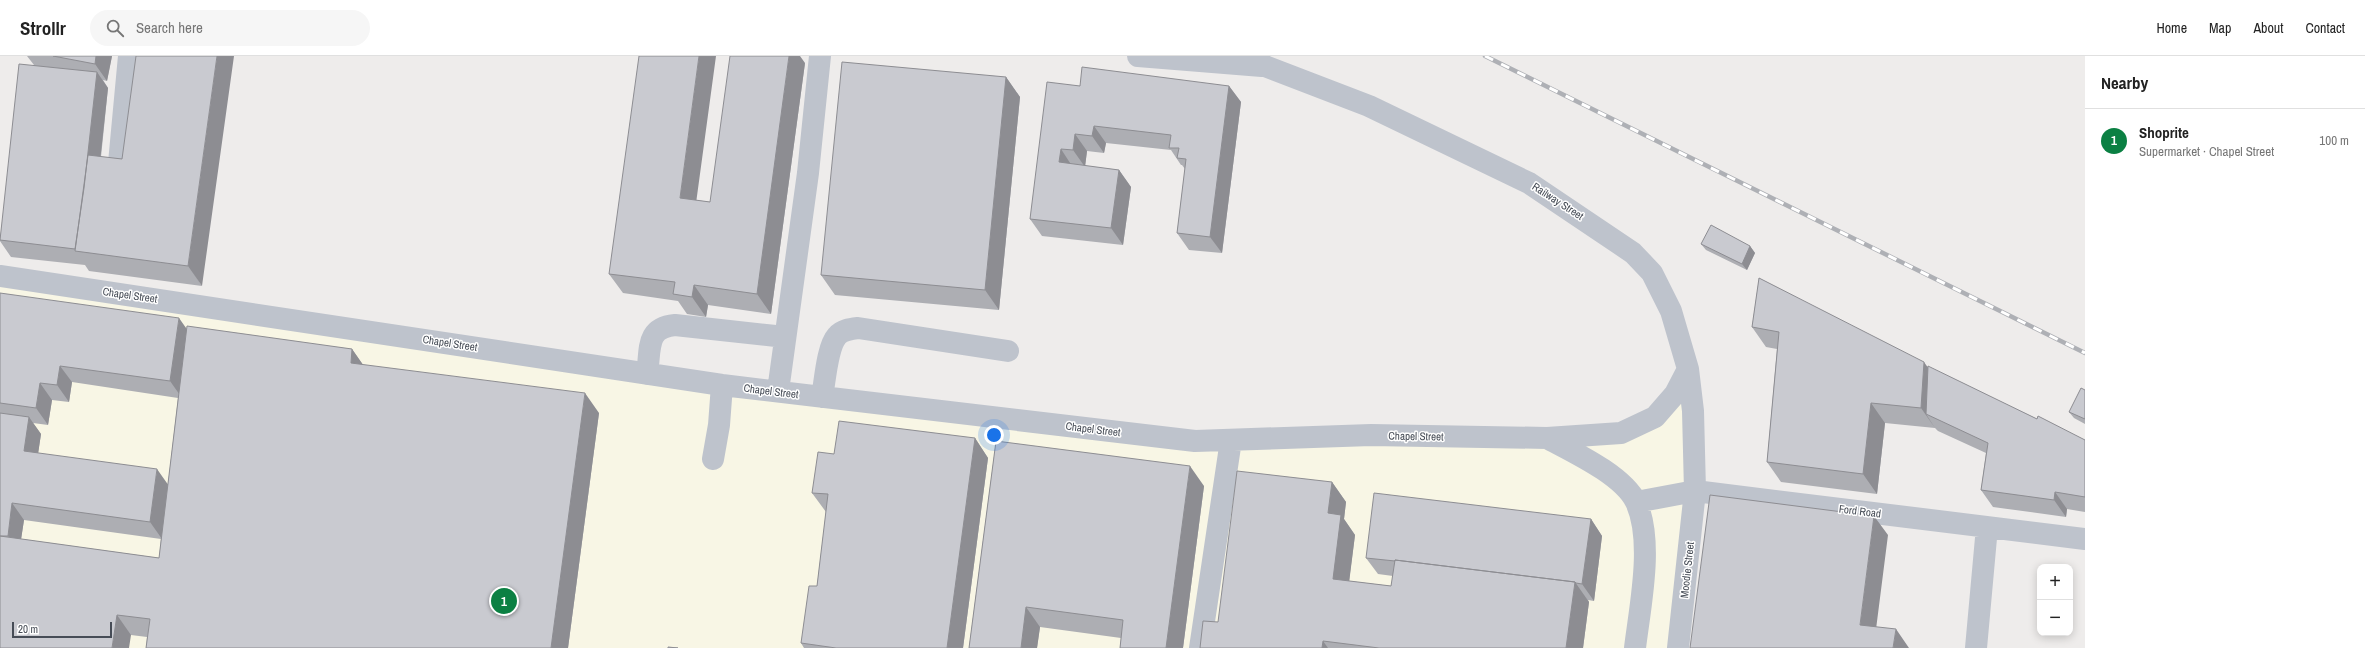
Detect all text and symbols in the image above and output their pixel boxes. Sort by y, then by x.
search box [90,10,370,46]
text: Strollr [20,15,66,41]
icon: search [104,17,126,39]
text: Search here [136,17,203,38]
text: Home [2156,19,2187,37]
text: Map [2209,19,2231,37]
text: About [2253,19,2283,37]
text: Contact [2305,19,2345,37]
text: Nearby [2101,71,2148,94]
text: Shoprite [2139,122,2189,143]
text: 1 [2111,132,2117,149]
text: 100 m [2319,132,2349,149]
text: Supermarket · Chapel Street [2139,143,2274,160]
street label: Railway Street [1530,179,1587,223]
street label: Chapel Street [102,284,159,306]
street label: Chapel Street [422,332,479,354]
street label: Chapel Street [743,381,800,401]
street label: Chapel Street [1065,419,1122,439]
your location [984,425,1004,445]
street label: Chapel Street [1388,429,1444,443]
street label: Ford Road [1838,501,1882,521]
street label: Moodie Street [1677,541,1697,599]
map controls [2037,564,2073,636]
button: + [2037,564,2073,600]
pin: 1 [491,586,517,616]
button: − [2037,600,2073,636]
scale bar [12,620,112,639]
text: 20 m [18,622,38,636]

